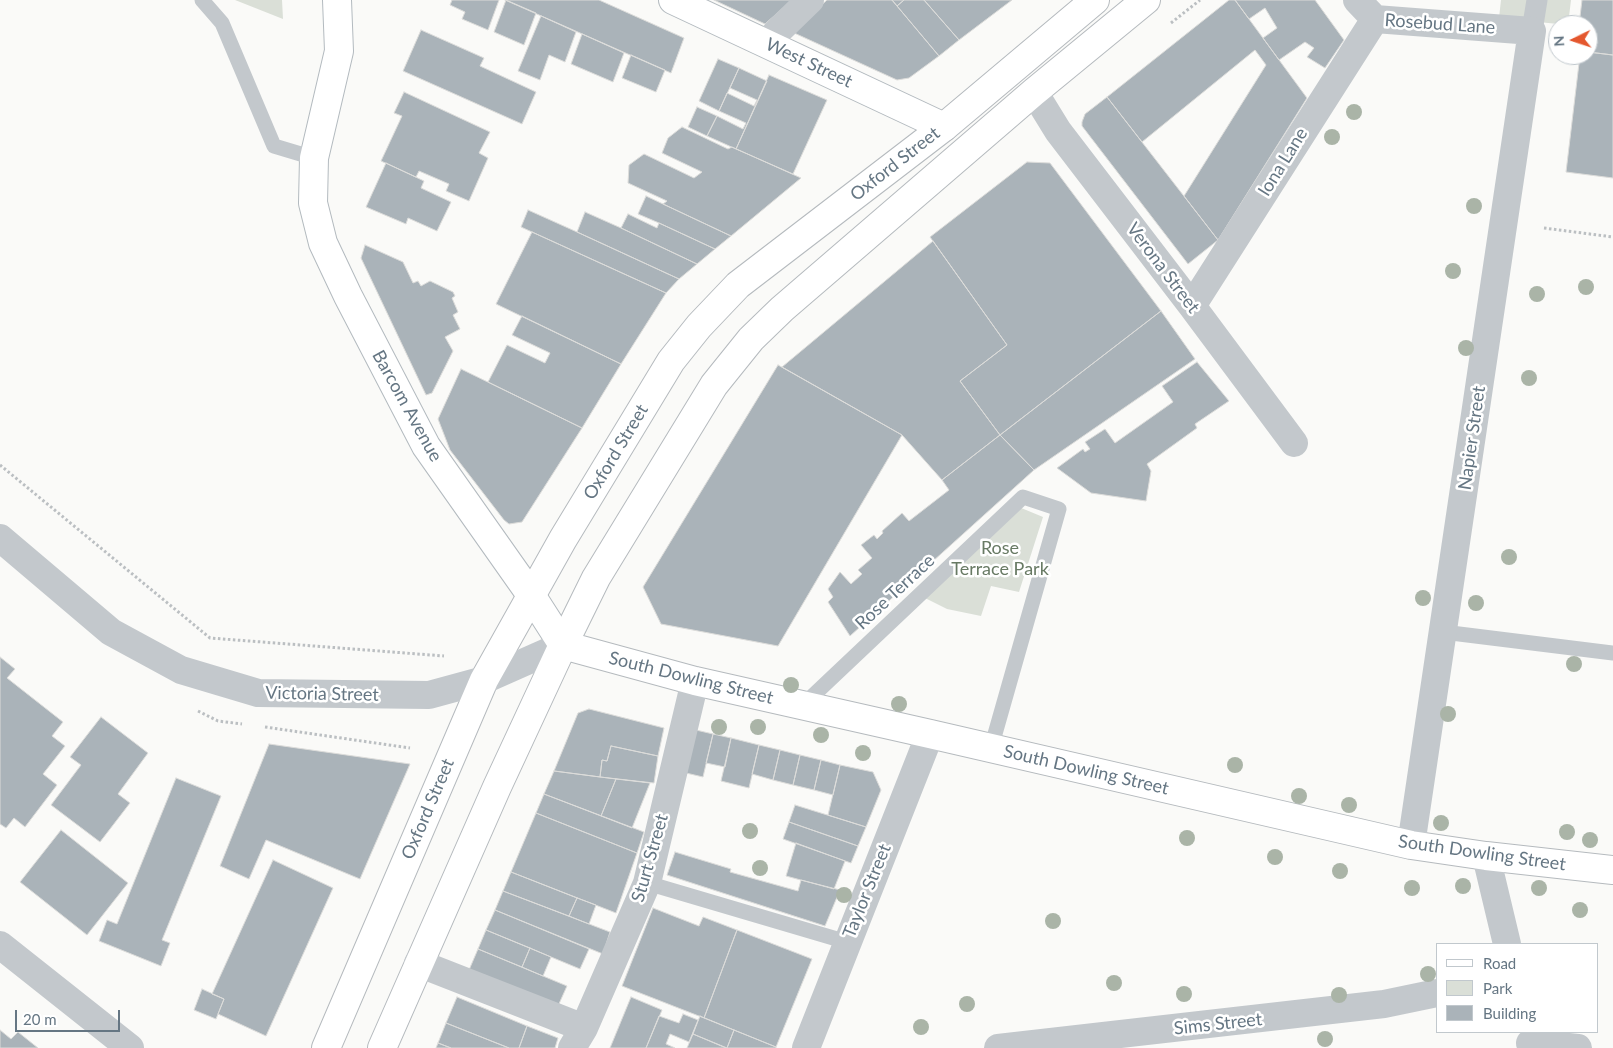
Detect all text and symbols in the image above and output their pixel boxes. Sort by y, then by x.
street label: Rosebud Lane [1384,9,1496,39]
north arrow [1548,15,1598,65]
street label: West Street [762,33,856,93]
text: N [1550,35,1567,47]
street label: Oxford Street [846,122,944,206]
street label: Iona Lane [1254,124,1312,200]
street label: Verona Street [1122,218,1204,318]
street label: Barcom Avenue [367,346,447,466]
street label: Napier Street [1454,385,1490,491]
street label: Oxford Street [579,400,653,504]
park label: Rose Terrace Park [951,537,1049,580]
street label: Rose Terrace [851,550,939,634]
street label: South Dowling Street [606,647,776,709]
street label: Victoria Street [265,682,379,706]
street label: South Dowling Street [1001,740,1171,800]
street label: Oxford Street [397,755,459,863]
street label: Sturt Street [627,811,673,905]
street label: South Dowling Street [1397,831,1567,875]
street label: Taylor Street [838,841,896,941]
legend [1436,943,1598,1033]
text: Road [1483,954,1516,972]
text: Park [1483,979,1512,997]
scale bar [18,1000,122,1032]
text: Building [1483,1004,1536,1022]
street label: Sims Street [1173,1009,1263,1039]
text: 20 m [23,1010,57,1028]

